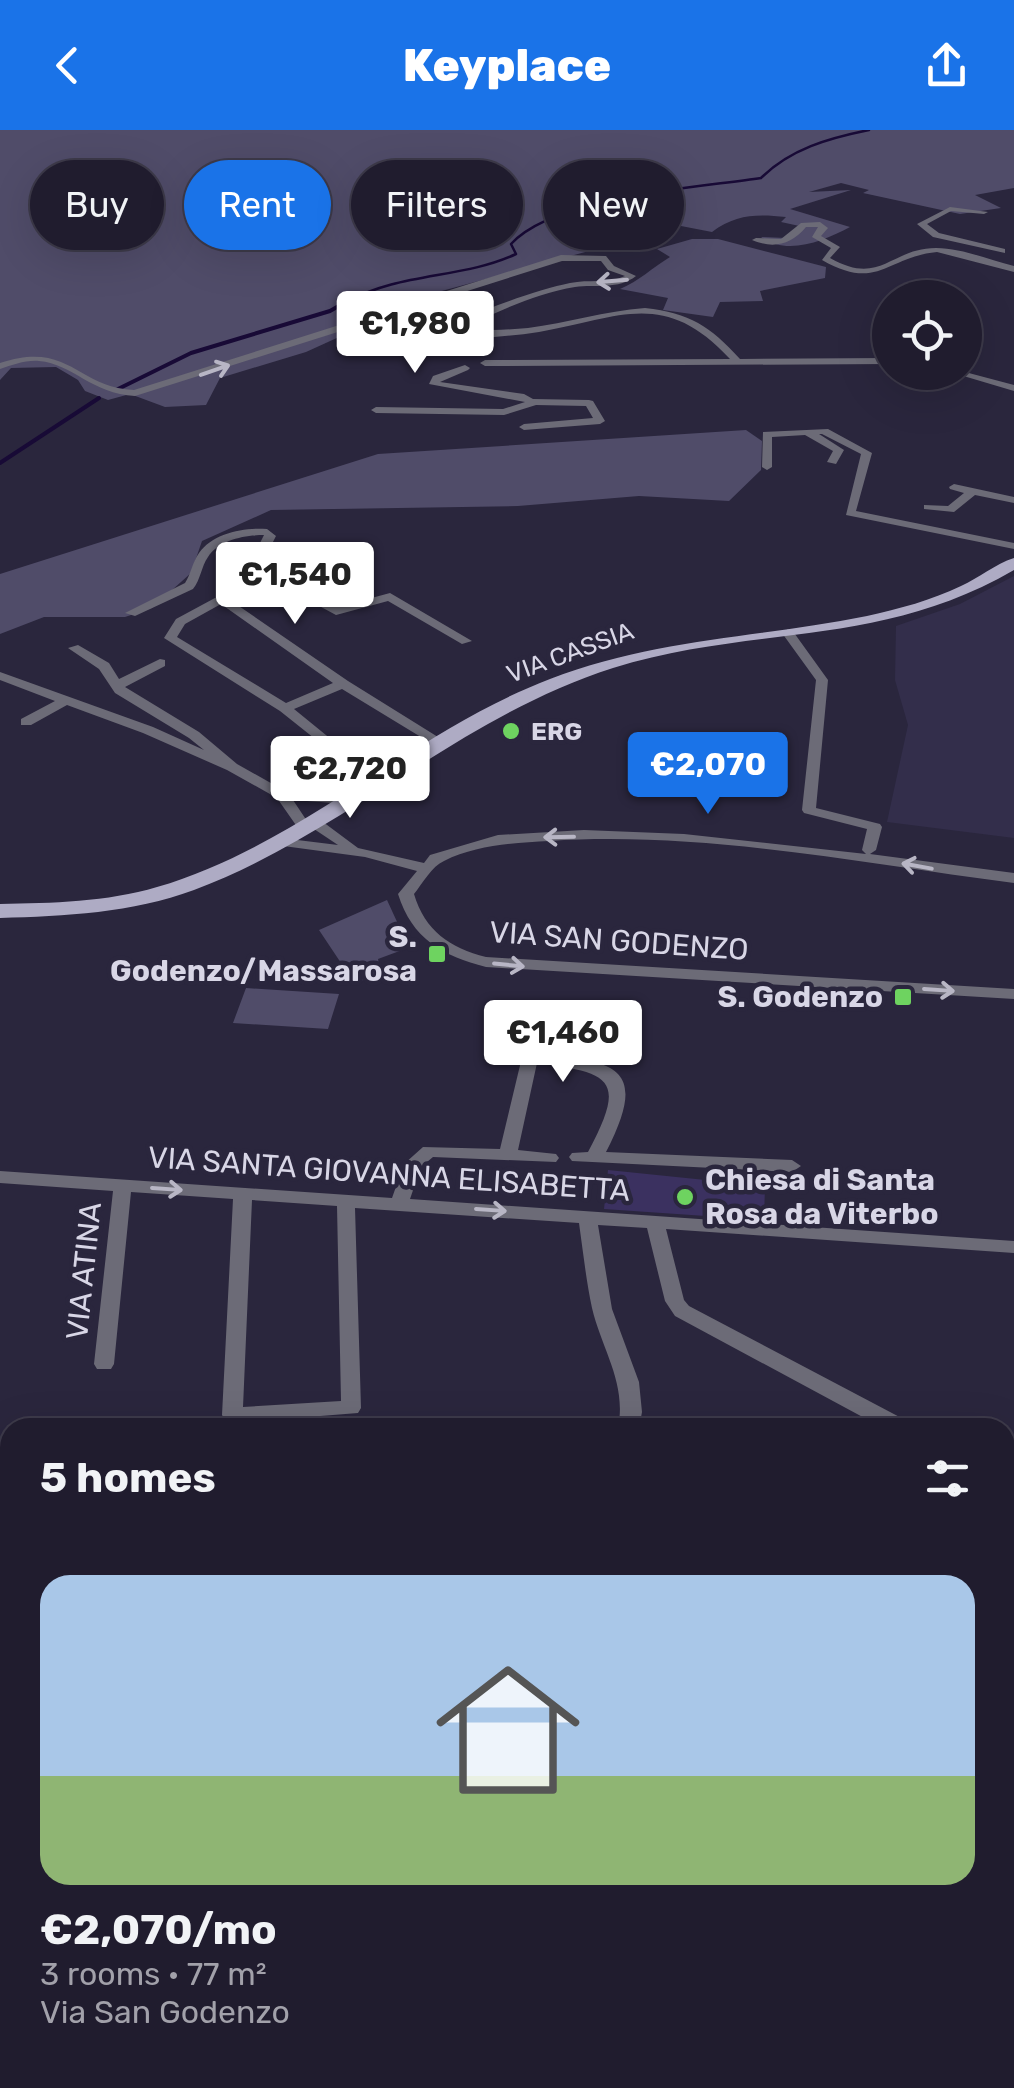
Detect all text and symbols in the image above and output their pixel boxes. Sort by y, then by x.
icon: back [40,38,95,93]
icon: share [919,38,974,93]
text: Keyplace [403,39,611,92]
chip: Buy [30,160,164,250]
chip: Rent [184,160,331,250]
chip: Filters [351,160,523,250]
chip: New [543,160,684,250]
one-way arrow [596,272,628,291]
map controls [872,280,982,390]
button: locate [872,280,982,390]
pin: €1,980 [334,291,496,376]
text: €1,980 [359,304,471,342]
one-way arrow [199,360,230,378]
pin: €1,540 [214,542,376,627]
text: €1,540 [238,555,352,593]
street label: VIA CASSIA [503,616,638,689]
place label: ERG [531,717,582,746]
marker: ERG [500,720,522,742]
pin: €2,070 [627,732,789,817]
pin: €2,720 [269,736,431,821]
text: €2,070 [650,745,766,783]
text: €2,720 [293,749,407,787]
one-way arrow [544,828,576,846]
one-way arrow [901,856,934,875]
street label: VIA SAN GODENZO [488,914,750,968]
place label: S. Godenzo/Massarosa [110,919,417,989]
marker: S. Godenzo/Massarosa [426,943,448,965]
one-way arrow [493,955,525,974]
place label: S. Godenzo [717,979,883,1015]
one-way arrow [922,981,954,1000]
marker: S. Godenzo [892,986,914,1008]
pin: €1,460 [482,1000,644,1085]
text: €1,460 [506,1013,620,1051]
street label: VIA SANTA GIOVANNA ELISABETTA [147,1139,631,1209]
place label: Chiesa di Santa Rosa da Viterbo [705,1162,939,1232]
one-way arrow [151,1179,183,1198]
marker: Chiesa di Santa Rosa da Viterbo [674,1186,696,1208]
street label: VIA ATINA [59,1200,109,1342]
one-way arrow [475,1201,507,1220]
icon: filters [920,1451,975,1506]
text: 5 homes [40,1453,216,1503]
icon: home [418,1640,598,1820]
text: €2,070/mo [40,1905,277,1955]
text: 3 rooms · 77 m² [40,1955,267,1993]
text: Via San Godenzo [40,1993,290,2031]

